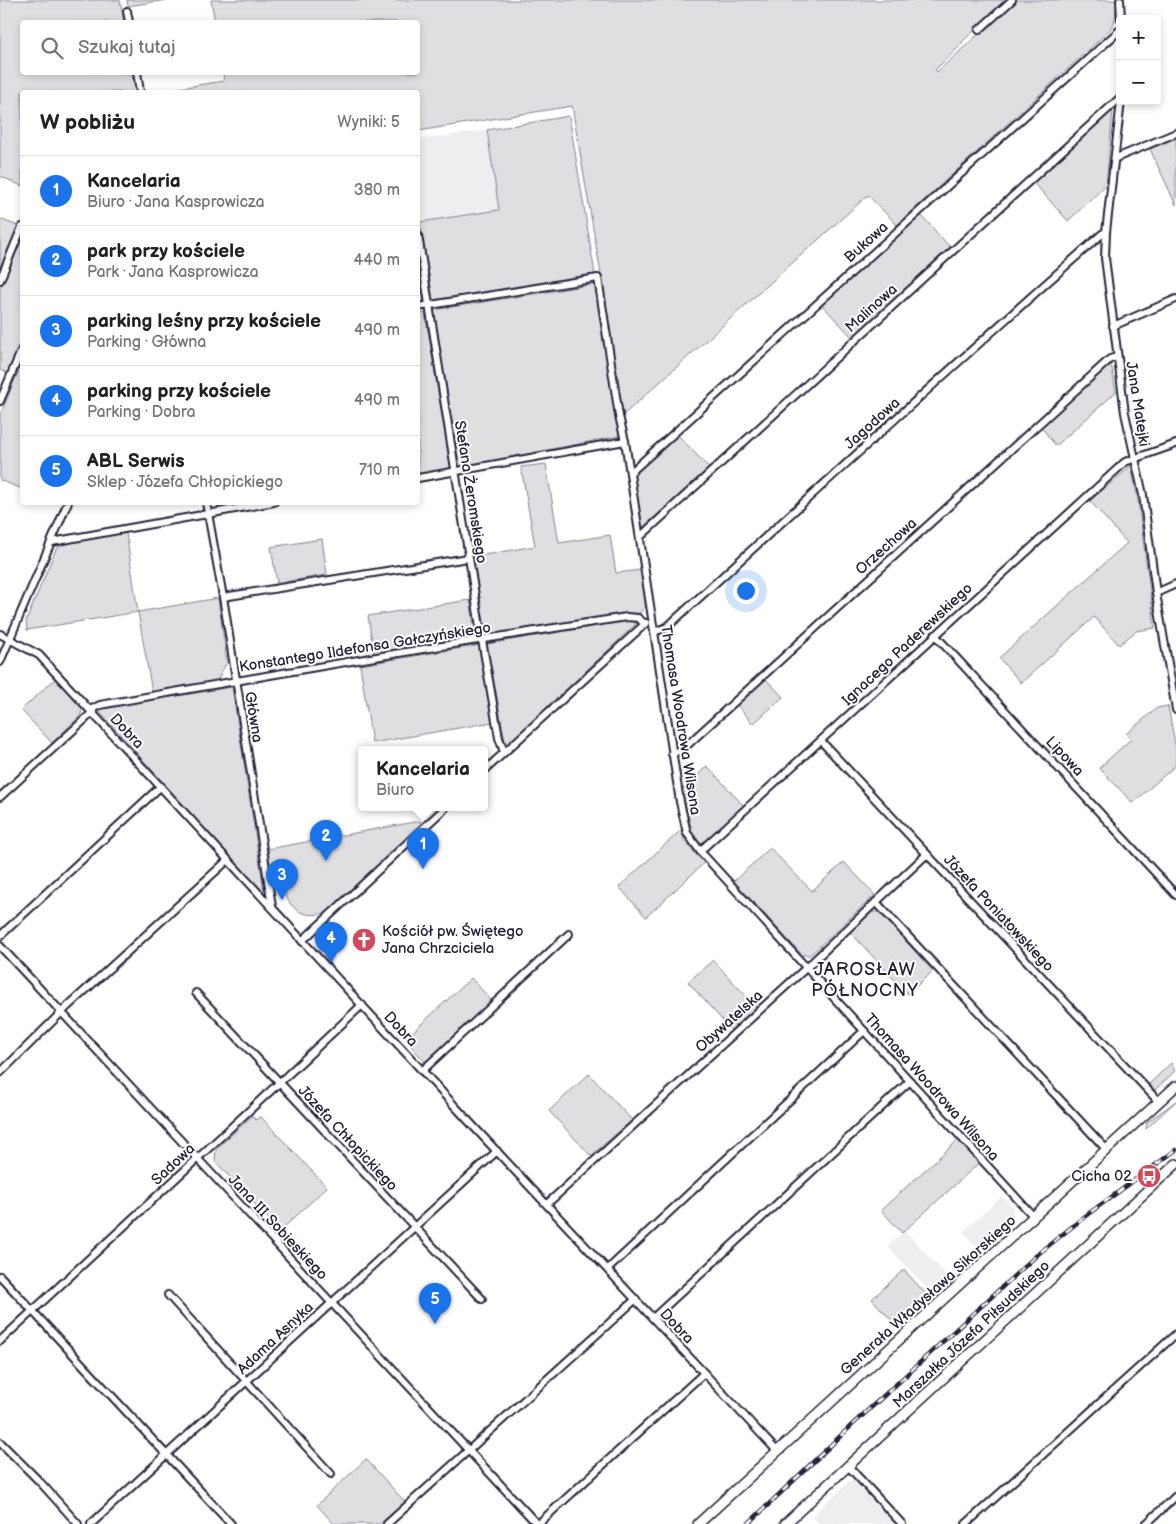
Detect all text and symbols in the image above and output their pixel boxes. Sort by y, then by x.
map controls [1116,15,1161,105]
button: + [1116,15,1161,60]
search box [20,20,420,75]
icon: search [38,34,66,62]
text: Szukaj tutaj [78,36,175,59]
button: − [1116,60,1161,105]
text: W pobliżu [40,110,135,135]
text: Wyniki: 5 [337,113,400,132]
text: Kancelaria [87,170,181,193]
text: 1 [53,181,59,200]
text: 380 m [354,181,400,200]
text: Biuro · Jana Kasprowicza [87,193,265,212]
street label: Bukowa [840,218,892,267]
text: park przy kościele [87,240,245,263]
text: 2 [51,251,61,270]
text: 440 m [354,251,400,270]
text: Park · Jana Kasprowicza [87,263,259,282]
street label: Malinowa [841,280,901,337]
text: parking leśny przy kościele [87,310,321,333]
text: 3 [51,321,61,340]
text: 490 m [354,321,400,340]
text: Parking · Główna [87,333,206,352]
street label: Jana Matejki [1121,360,1154,448]
text: parking przy kościele [87,380,271,403]
text: 4 [51,391,61,410]
text: 490 m [354,391,400,410]
street label: Jagodowa [840,393,904,453]
text: Parking · Dobra [87,403,196,422]
street label: Stefana Żeromskiego [450,419,491,565]
text: ABL Serwis [87,450,185,473]
text: 5 [51,461,61,480]
text: 710 m [359,461,400,480]
text: Sklep · Józefa Chłopickiego [87,473,283,492]
street label: Orzechowa [852,514,921,579]
your location [733,578,759,604]
street label: Ignacego Paderewskiego [838,579,977,710]
street label: Konstantego Ildefonsa Gałczyńskiego [238,618,492,677]
street label: Thomasa Woodrowa Wilsona [656,624,705,817]
street label: Główna [240,690,267,744]
street label: Dobra [106,710,148,753]
street label: Lipowa [1041,732,1088,780]
popup [358,746,488,811]
text: Kancelaria [376,758,470,781]
text: Biuro [376,781,414,800]
pin: 2 [310,820,342,861]
pin: 1 [407,828,439,869]
street label: Józefa Poniatowskiego [939,851,1058,976]
pin: 3 [266,859,298,900]
pin: 4 [315,922,347,963]
place label: Kościół pw. Świętego Jana Chrzciciela [382,922,523,958]
church icon: Kościół pw. Świętego Jana Chrzciciela [351,927,377,953]
district label: JAROSŁAW PÓŁNOCNY [811,959,919,1001]
street label: Obywatelska [692,986,767,1057]
street label: Dobra [380,1008,422,1051]
street label: Thomasa Woodrowa Wilsona [860,1010,1003,1165]
street label: Józefa Chłopickiego [294,1082,402,1195]
street label: Sadowa [147,1139,199,1189]
bus stop icon: Cicha 02 [1136,1163,1162,1189]
place label: Cicha 02 [1071,1167,1132,1186]
street label: Jana III Sobieskiego [224,1171,331,1284]
street label: Generała Władysława Sikorskiego [836,1211,1020,1380]
street label: Marszałka Józefa Piłsudskiego [889,1257,1054,1412]
pin: 5 [419,1283,451,1324]
street label: Adama Asnyka [233,1298,318,1379]
street label: Dobra [656,1305,698,1348]

